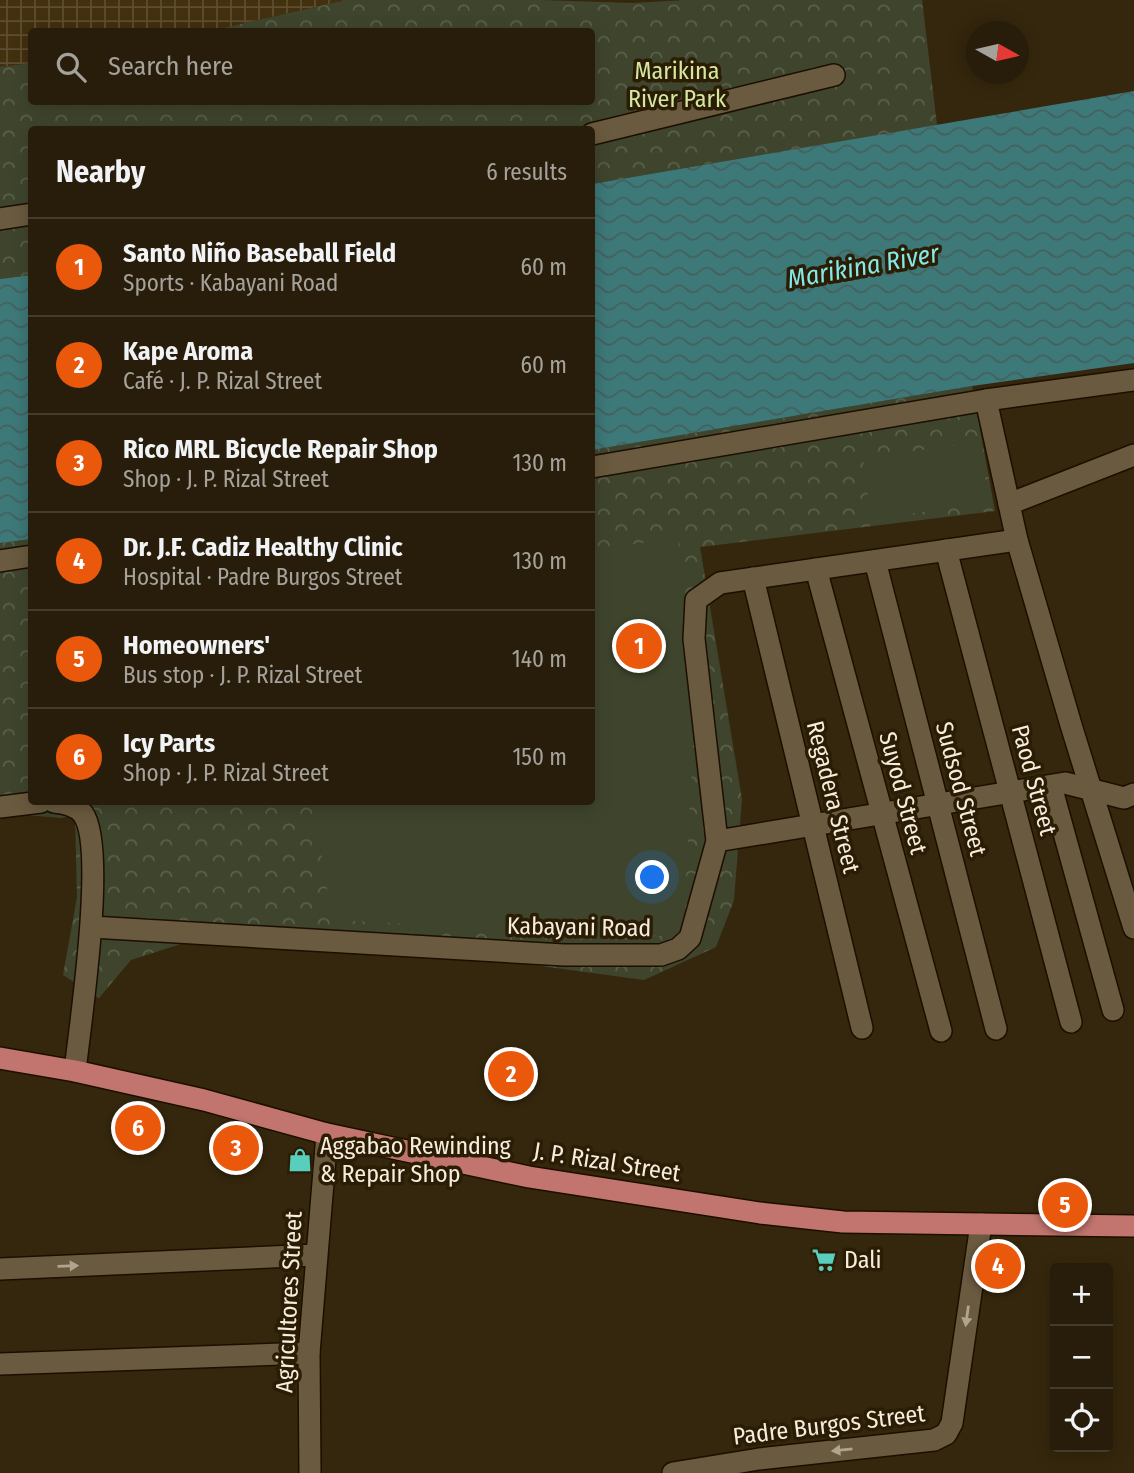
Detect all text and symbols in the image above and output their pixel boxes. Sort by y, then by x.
north arrow [966,21,1029,84]
search box [28,28,595,105]
icon: search [52,48,90,86]
text: Search here [108,51,233,82]
park label: Marikina River Park [628,57,727,113]
text: Nearby [56,154,145,190]
text: 6 results [486,158,567,186]
text: Santo Niño Baseball Field [123,238,396,269]
water label: Marikina River [785,238,942,295]
text: 1 [74,253,84,281]
text: 60 m [521,253,567,281]
text: Sports · Kabayani Road [123,269,338,297]
text: Kape Aroma [123,336,253,367]
text: 2 [74,351,84,379]
text: 60 m [521,351,567,379]
text: Café · J. P. Rizal Street [123,367,322,395]
text: Rico MRL Bicycle Repair Shop [123,434,438,465]
text: 3 [74,449,84,477]
text: 130 m [513,449,567,477]
text: Shop · J. P. Rizal Street [123,465,329,493]
text: Dr. J.F. Cadiz Healthy Clinic [123,532,403,563]
text: 4 [73,547,85,575]
text: 130 m [513,547,567,575]
text: Hospital · Padre Burgos Street [123,563,402,591]
pin: 1 [616,620,662,672]
text: Homeowners' [123,630,270,661]
text: 5 [73,645,85,673]
text: 140 m [512,645,567,673]
text: Bus stop · J. P. Rizal Street [123,661,362,689]
street label: Regadera Street [801,718,865,876]
street label: Sudsod Street [930,719,992,859]
street label: Paod Street [1006,722,1062,838]
text: Icy Parts [123,728,215,759]
street label: Suyod Street [873,729,933,857]
text: 6 [73,743,85,771]
text: 150 m [512,743,567,771]
text: Shop · J. P. Rizal Street [123,759,329,787]
your location [635,860,669,894]
street label: Kabayani Road [507,912,651,942]
pin: 2 [488,1048,534,1100]
pin: 6 [115,1102,161,1154]
pin: 3 [213,1122,259,1174]
place label: Aggabao Rewinding & Repair Shop [320,1132,512,1188]
street label: J. P. Rizal Street [531,1137,683,1187]
shop icon: Aggabao Rewinding & Repair Shop [286,1146,314,1174]
pin: 5 [1042,1179,1088,1231]
street label: Agricultores Street [270,1210,308,1394]
pin: 4 [975,1240,1021,1292]
supermarket icon: Dali [810,1246,838,1274]
place label: Dali [844,1246,882,1274]
one-way arrow [57,1260,79,1271]
map controls [1050,1263,1113,1452]
button: + [1050,1263,1113,1326]
one-way arrow [962,1305,973,1327]
button: − [1050,1326,1113,1389]
button: locate [1050,1389,1113,1452]
street label: Padre Burgos Street [731,1399,927,1451]
one-way arrow [831,1445,853,1456]

